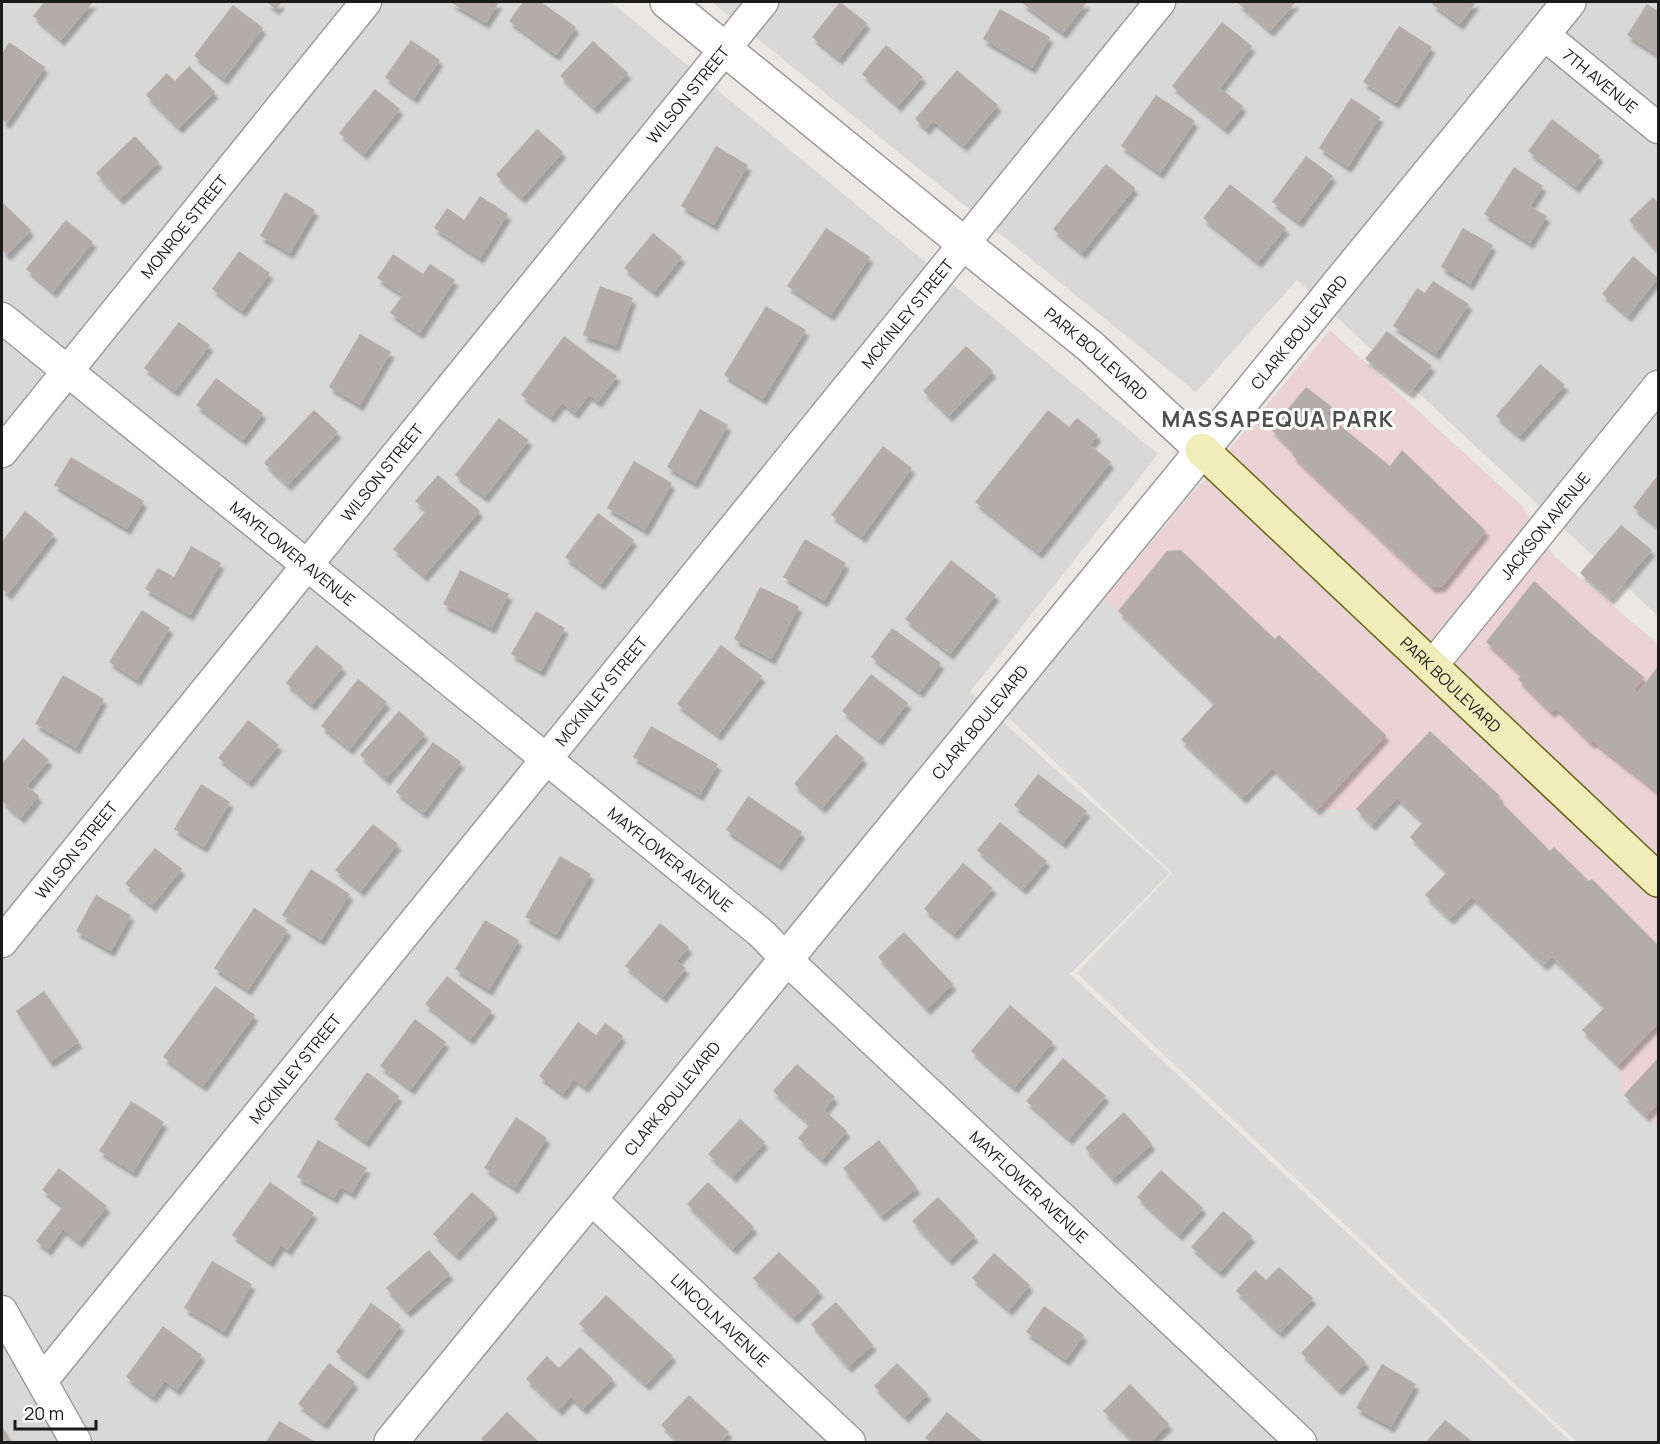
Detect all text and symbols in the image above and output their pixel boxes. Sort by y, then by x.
street label: WILSON STREET [642,41,734,148]
street label: 7TH AVENUE [1558,44,1642,118]
street label: MONROE STREET [136,170,233,283]
street label: MCKINLEY STREET [856,254,959,373]
street label: CLARK BOULEVARD [1246,270,1353,394]
street label: PARK BOULEVARD [1040,302,1153,405]
district label: MASSAPEQUA PARK [1161,404,1395,434]
street label: WILSON STREET [336,419,429,526]
street label: JACKSON AVENUE [1495,468,1595,584]
street label: MAYFLOWER AVENUE [225,496,360,611]
street label: MCKINLEY STREET [550,631,653,751]
street label: PARK BOULEVARD [1396,632,1506,738]
street label: CLARK BOULEVARD [926,660,1033,784]
street label: WILSON STREET [30,796,123,904]
street label: MAYFLOWER AVENUE [603,802,737,917]
street label: MCKINLEY STREET [244,1009,347,1128]
street label: CLARK BOULEVARD [619,1036,726,1160]
street label: MAYFLOWER AVENUE [965,1126,1093,1248]
street label: LINCOLN AVENUE [666,1269,774,1372]
scale bar [15,1393,96,1431]
text: 20 m [24,1401,64,1425]

